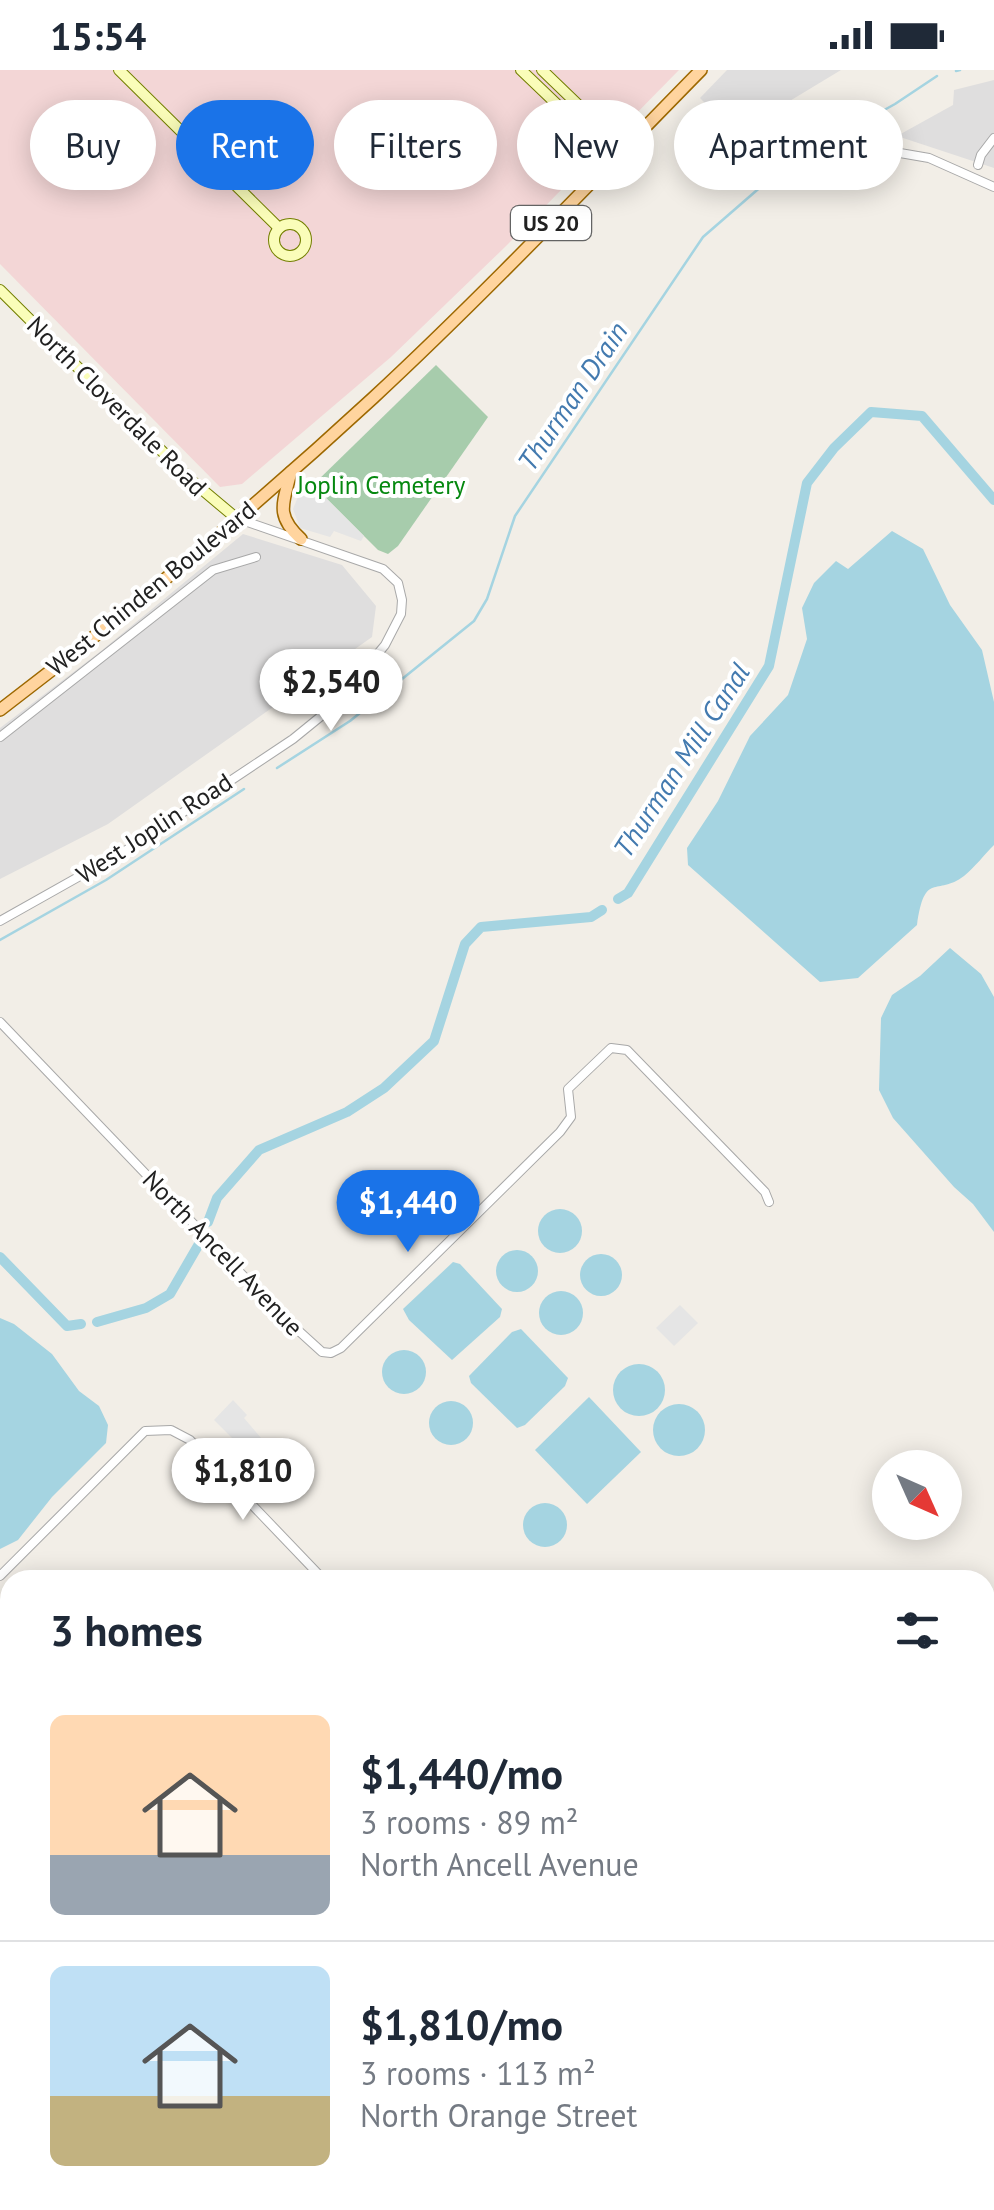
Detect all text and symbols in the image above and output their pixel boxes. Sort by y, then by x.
text: 15:54 [50,11,146,60]
chip: Buy [30,100,156,190]
chip: Rent [176,100,314,190]
chip: Filters [334,100,497,190]
chip: New [517,100,654,190]
chip: Apartment [674,100,903,190]
road number: US 20 [511,206,591,240]
street label: North Cloverdale Road [20,309,214,503]
water label: Thurman Drain [509,314,635,478]
park label: Joplin Cemetery [296,469,466,501]
street label: West Chinden Boulevard [40,494,262,682]
pin: $2,540 [250,649,412,734]
water label: Thurman Mill Canal [604,655,758,864]
text: $2,540 [282,660,380,702]
street label: West Joplin Road [70,766,238,890]
street label: North Ancell Avenue [136,1164,310,1342]
pin: $1,440 [327,1170,489,1255]
text: $1,440 [359,1181,457,1223]
pin: $1,810 [162,1438,324,1523]
text: $1,810 [194,1449,292,1491]
north arrow [872,1450,962,1540]
map controls [872,1450,962,1540]
text: 3 homes [50,1603,203,1658]
icon: filters [890,1603,945,1658]
text: $1,440/mo [360,1746,563,1801]
icon: home [130,1755,250,1875]
text: 3 rooms · 89 m² [360,1801,578,1843]
text: North Ancell Avenue [360,1843,639,1885]
text: $1,810/mo [360,1997,563,2052]
icon: home [130,2006,250,2126]
text: 3 rooms · 113 m² [360,2052,596,2094]
text: North Orange Street [360,2094,637,2136]

